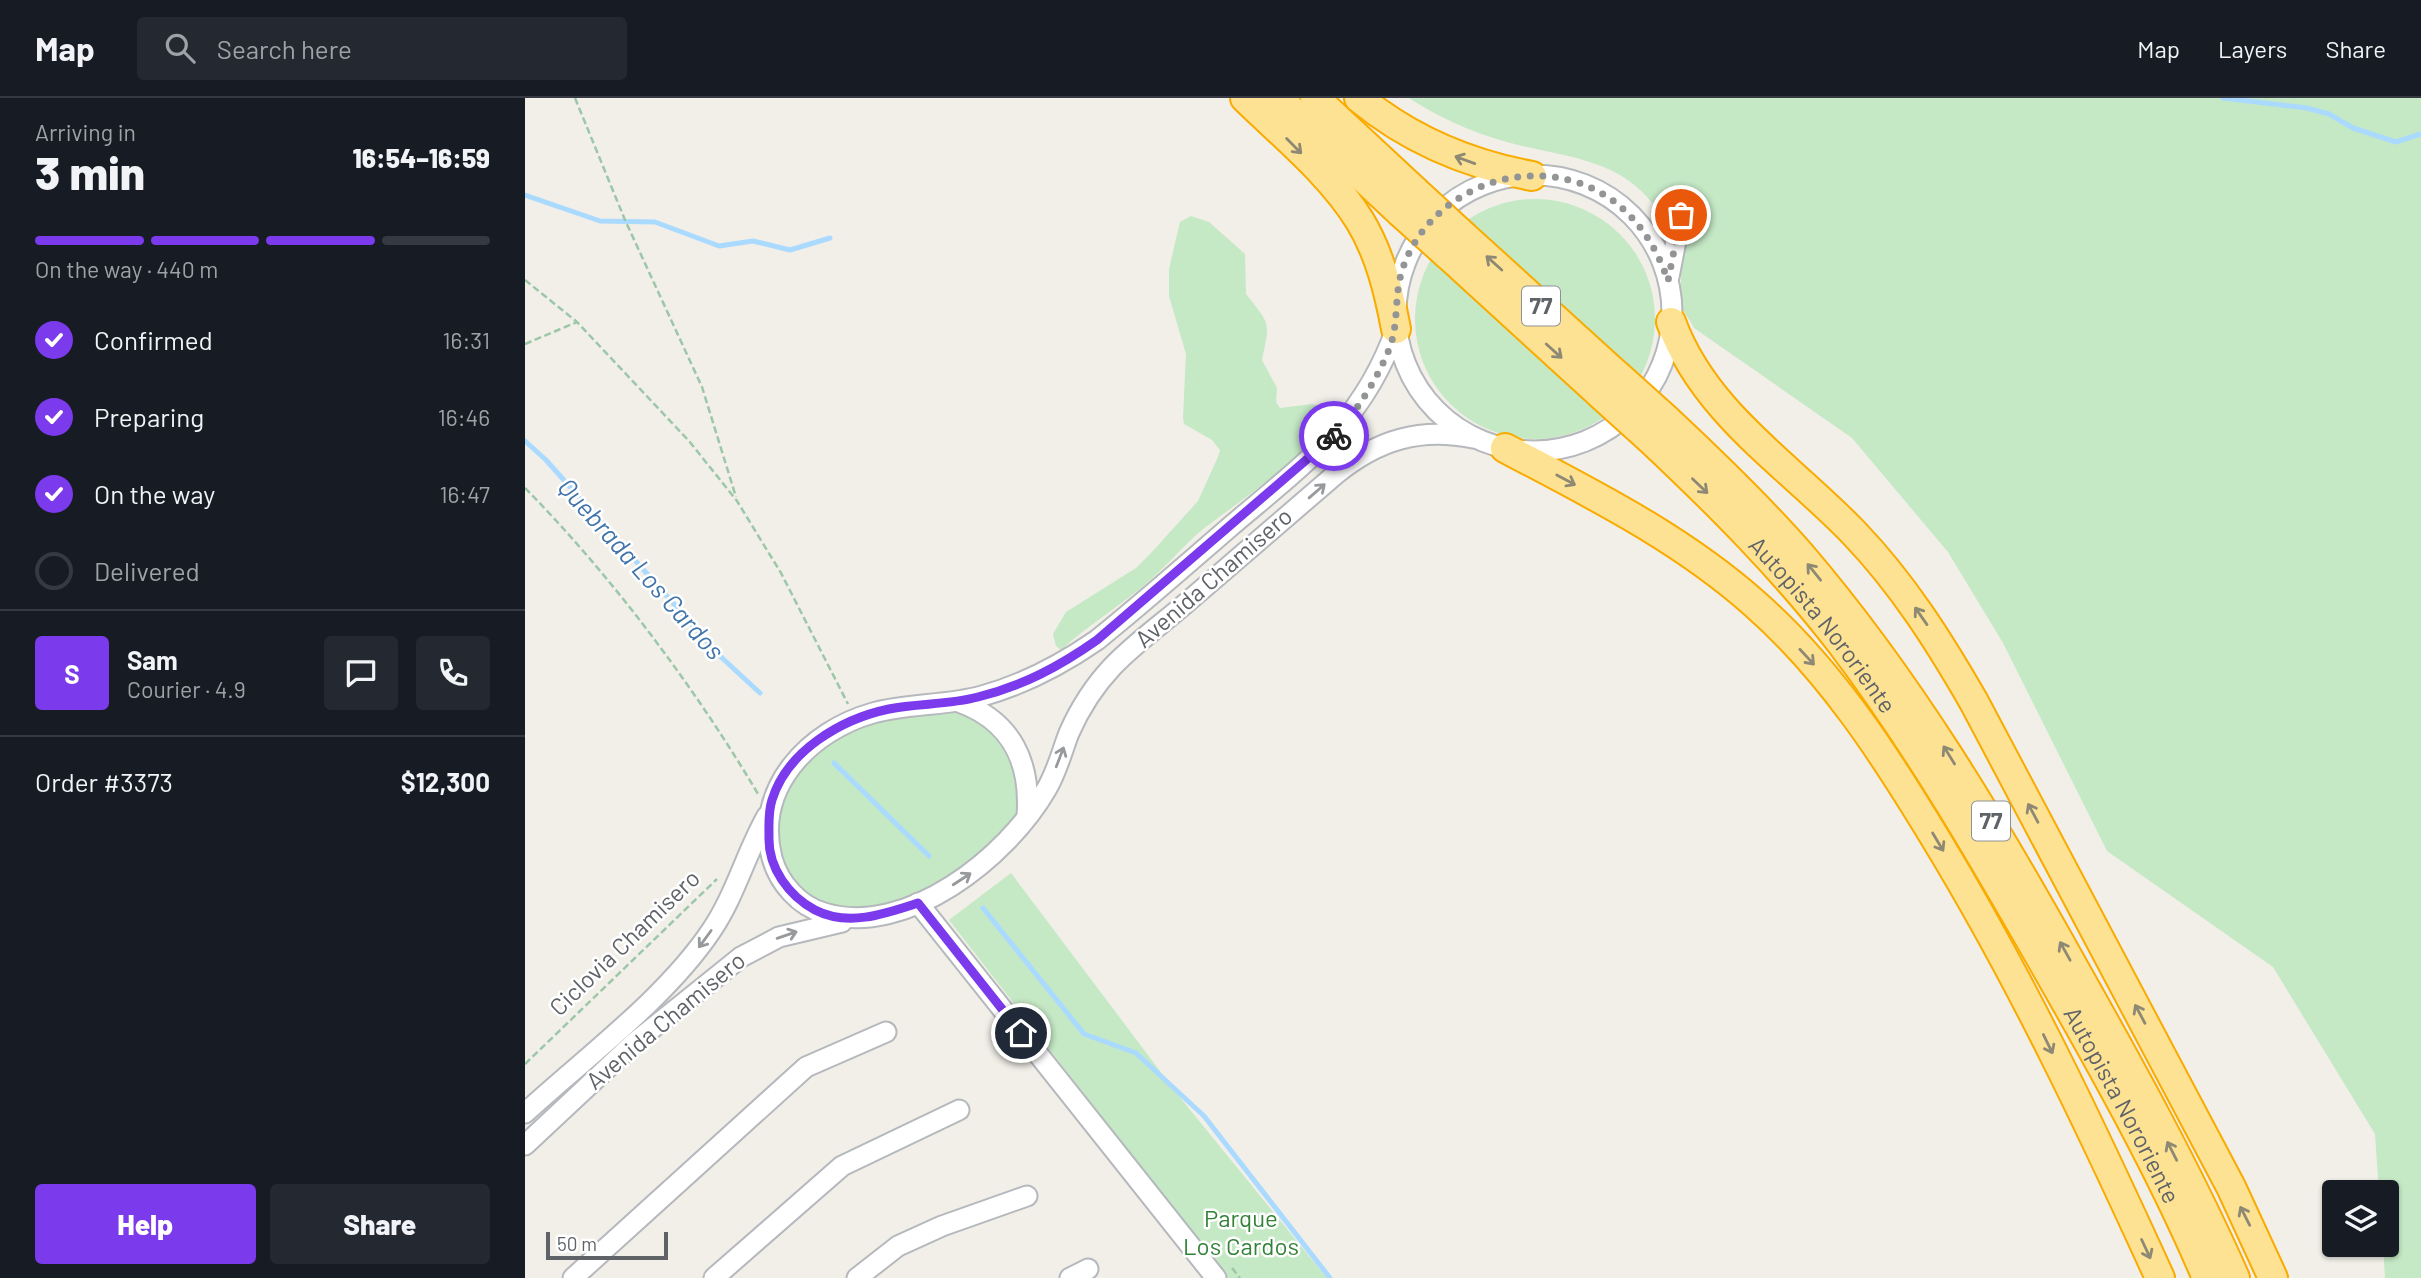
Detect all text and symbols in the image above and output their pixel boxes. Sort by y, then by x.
search box [137,17,627,80]
text: Map [35,28,95,68]
icon: search [161,29,199,67]
text: Search here [217,33,352,64]
text: Map [2137,34,2180,63]
text: Layers [2218,34,2287,63]
text: Share [2325,34,2386,63]
text: Arriving in [35,118,136,146]
one-way arrow [1285,137,1302,154]
text: 16:54–16:59 [353,142,490,173]
text: 3 min [35,144,145,199]
one-way arrow [1455,153,1477,165]
pin [1651,185,1711,245]
icon: bag [1662,196,1700,234]
text: On the way · 440 m [35,255,218,283]
one-way arrow [1485,255,1503,271]
road number: 77 [1522,286,1560,326]
icon: check [35,321,73,359]
text: Confirmed [94,324,213,355]
text: 16:31 [443,326,490,354]
one-way arrow [1545,343,1562,360]
icon: check [35,398,73,436]
text: Preparing [94,401,204,432]
courier [1299,401,1369,471]
text: 16:46 [438,403,490,431]
icon: bike [1315,417,1353,455]
water label: Quebrada Los Cardos [553,471,732,665]
one-way arrow [1555,474,1576,488]
icon: check [35,475,73,513]
one-way arrow [1691,477,1708,494]
text: On the way [94,478,215,509]
text: 16:47 [439,480,490,508]
one-way arrow [1307,483,1325,499]
street label: Avenida Chamisero [1129,501,1297,653]
street label: Autopista Nororiente [1743,530,1903,718]
text: Delivered [94,555,200,586]
one-way arrow [1807,563,1822,581]
one-way arrow [1914,607,1928,626]
button: chat [324,636,398,710]
button: phone [416,636,490,710]
text: Sam [127,644,178,675]
one-way arrow [1799,648,1816,665]
text: S [64,658,80,689]
text: Courier · 4.9 [127,675,246,703]
one-way arrow [1942,745,1956,765]
one-way arrow [1055,746,1068,768]
text: Order #3373 [35,766,173,797]
text: $12,300 [401,766,490,797]
road number: 77 [1972,802,2010,841]
one-way arrow [2026,804,2040,824]
one-way arrow [1932,832,1946,852]
street label: Ciclovia Chamisero [543,863,705,1021]
one-way arrow [951,872,971,886]
one-way arrow [775,927,797,940]
one-way arrow [698,929,713,947]
one-way arrow [2058,941,2072,961]
street label: Avenida Chamisero [580,945,750,1095]
street label: Autopista Nororiente [2058,1001,2187,1208]
pin [991,1003,1051,1063]
one-way arrow [2133,1004,2146,1025]
icon: home [1002,1014,1040,1052]
one-way arrow [2042,1033,2056,1054]
one-way arrow [2165,1141,2179,1162]
map controls [2322,1180,2399,1257]
button: layers [2322,1180,2399,1257]
button: Help [35,1184,256,1264]
button: Share [270,1184,490,1264]
park label: Parque Los Cardos [1183,1203,1299,1260]
one-way arrow [2238,1206,2252,1227]
scale bar [546,1229,669,1261]
text: 50 m [557,1232,597,1255]
one-way arrow [2140,1238,2154,1259]

